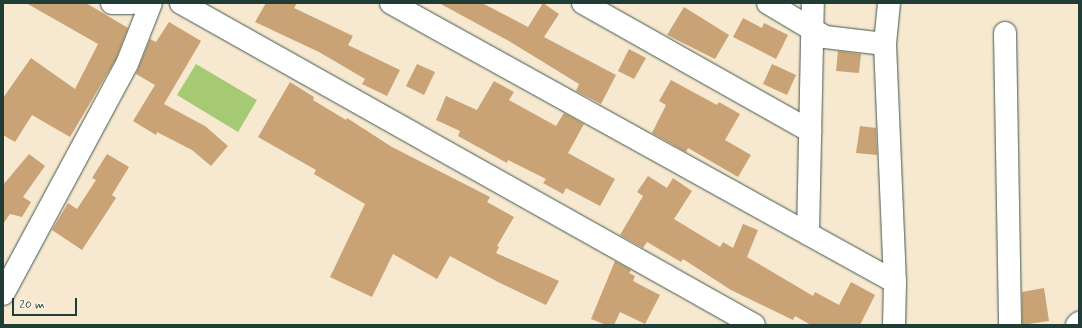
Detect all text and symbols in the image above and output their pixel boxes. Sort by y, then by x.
scale bar [14,290,79,316]
text: 20 m [19,297,45,313]

